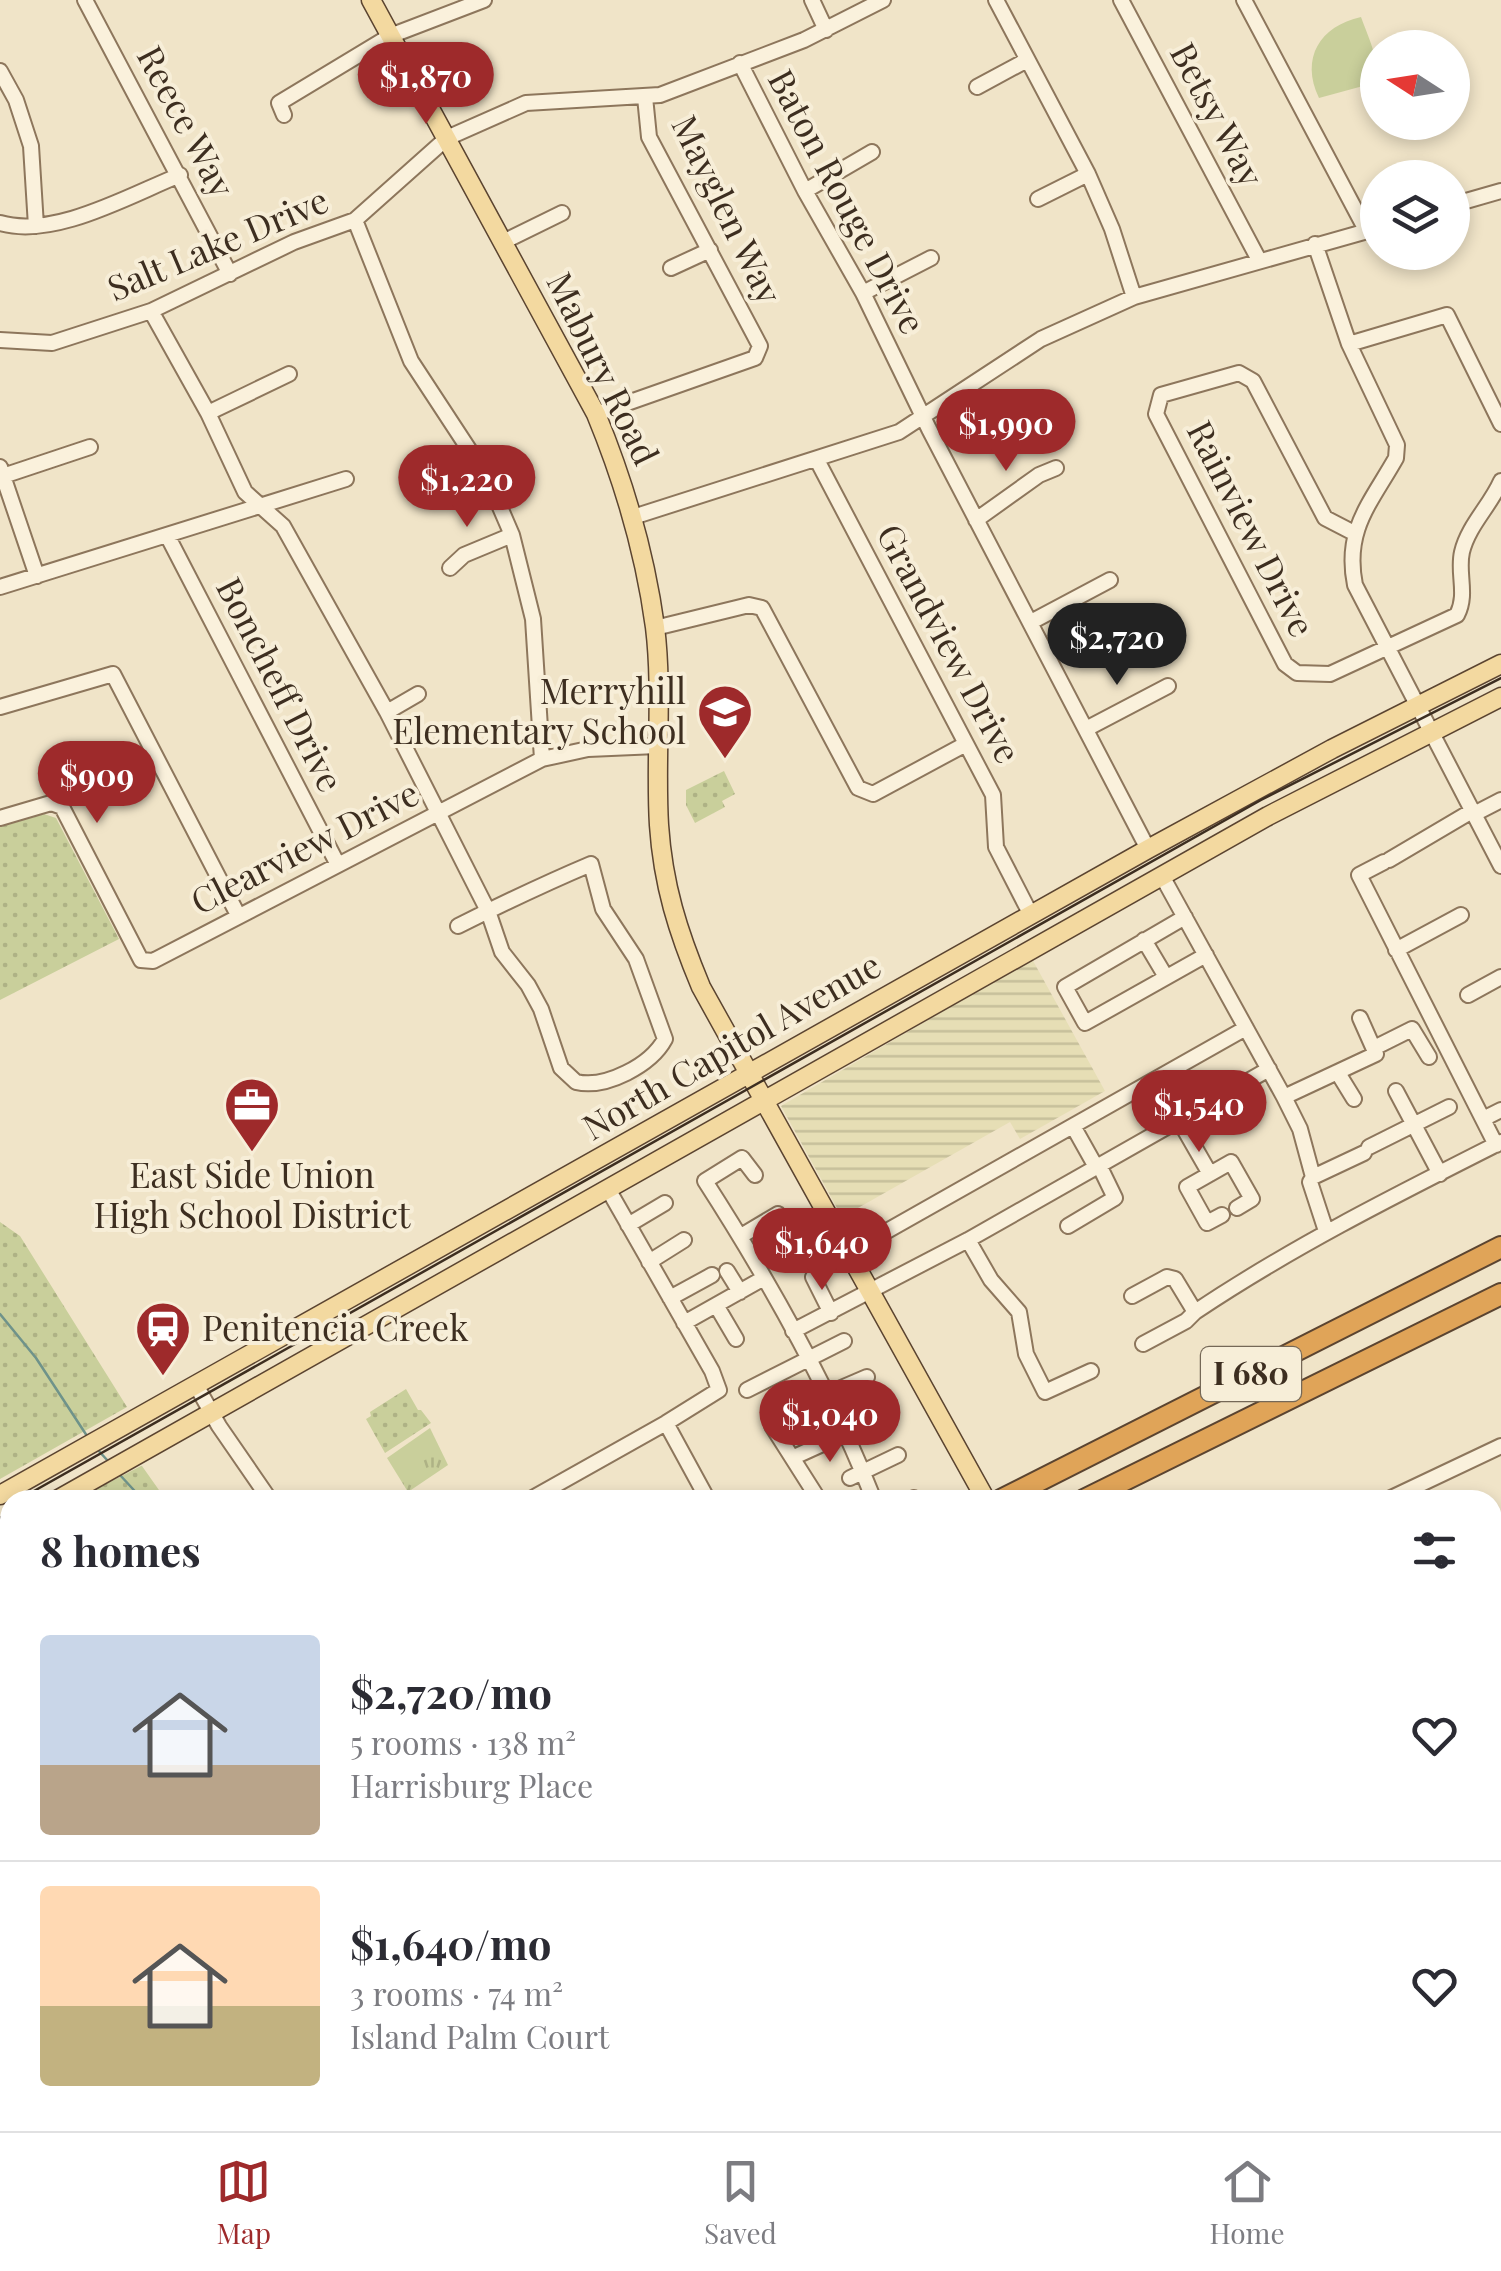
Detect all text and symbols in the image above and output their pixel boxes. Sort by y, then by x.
north arrow [1360,30,1470,140]
map controls [1360,30,1470,270]
street label: Betsy Way [1161,34,1276,194]
street label: Reece Way [128,37,247,205]
pin: $1,870 [345,42,507,127]
text: $1,870 [380,53,472,96]
street label: Baton Rouge Drive [759,61,938,341]
street label: Mayglen Way [662,107,794,311]
button: layers [1360,160,1470,270]
street label: Salt Lake Drive [100,175,334,310]
street label: Mabury Road [537,264,671,472]
pin: $1,990 [925,389,1087,474]
text: $1,990 [958,400,1054,443]
street label: Rainview Drive [1178,412,1327,644]
pin: $1,220 [386,445,548,530]
text: $1,220 [420,456,514,499]
street label: Grandview Drive [867,515,1033,770]
street label: Boncheff Drive [207,569,355,799]
pin: $2,720 [1036,603,1198,688]
text: $2,720 [1069,614,1165,657]
place label: Merryhill Elementary School [392,666,686,753]
school or university icon: Merryhill Elementary School [695,682,755,761]
pin: $909 [38,741,156,826]
text: $909 [60,752,134,795]
street label: Clearview Drive [182,768,426,923]
street label: North Capitol Avenue [573,940,888,1149]
pin: $1,540 [1118,1070,1280,1155]
office icon: East Side Union High School District [222,1075,282,1154]
text: $1,540 [1153,1081,1245,1124]
place label: East Side Union High School District [94,1150,411,1237]
pin: $1,640 [741,1208,903,1293]
text: $1,640 [775,1219,869,1262]
station icon: Penitencia Creek [133,1299,193,1378]
place label: Penitencia Creek [202,1303,469,1350]
road number: I 680 [1201,1347,1301,1401]
pin: $1,040 [749,1380,911,1465]
text: $1,040 [781,1391,879,1434]
text: 8 homes [40,1522,201,1578]
icon: filters [1407,1523,1462,1578]
text: $2,720/mo [350,1664,552,1720]
icon: home [120,1675,240,1795]
icon: heart [1407,1708,1462,1763]
text: 5 rooms · 138 m² [350,1720,576,1763]
text: Harrisburg Place [350,1763,593,1806]
text: $1,640/mo [350,1915,552,1971]
icon: home [120,1926,240,2046]
icon: heart [1407,1959,1462,2014]
text: 3 rooms · 74 m² [350,1971,563,2014]
text: Island Palm Court [350,2014,609,2057]
tab: Map [216,2154,271,2251]
tab: Saved [704,2154,777,2251]
tab: Home [1210,2154,1285,2251]

